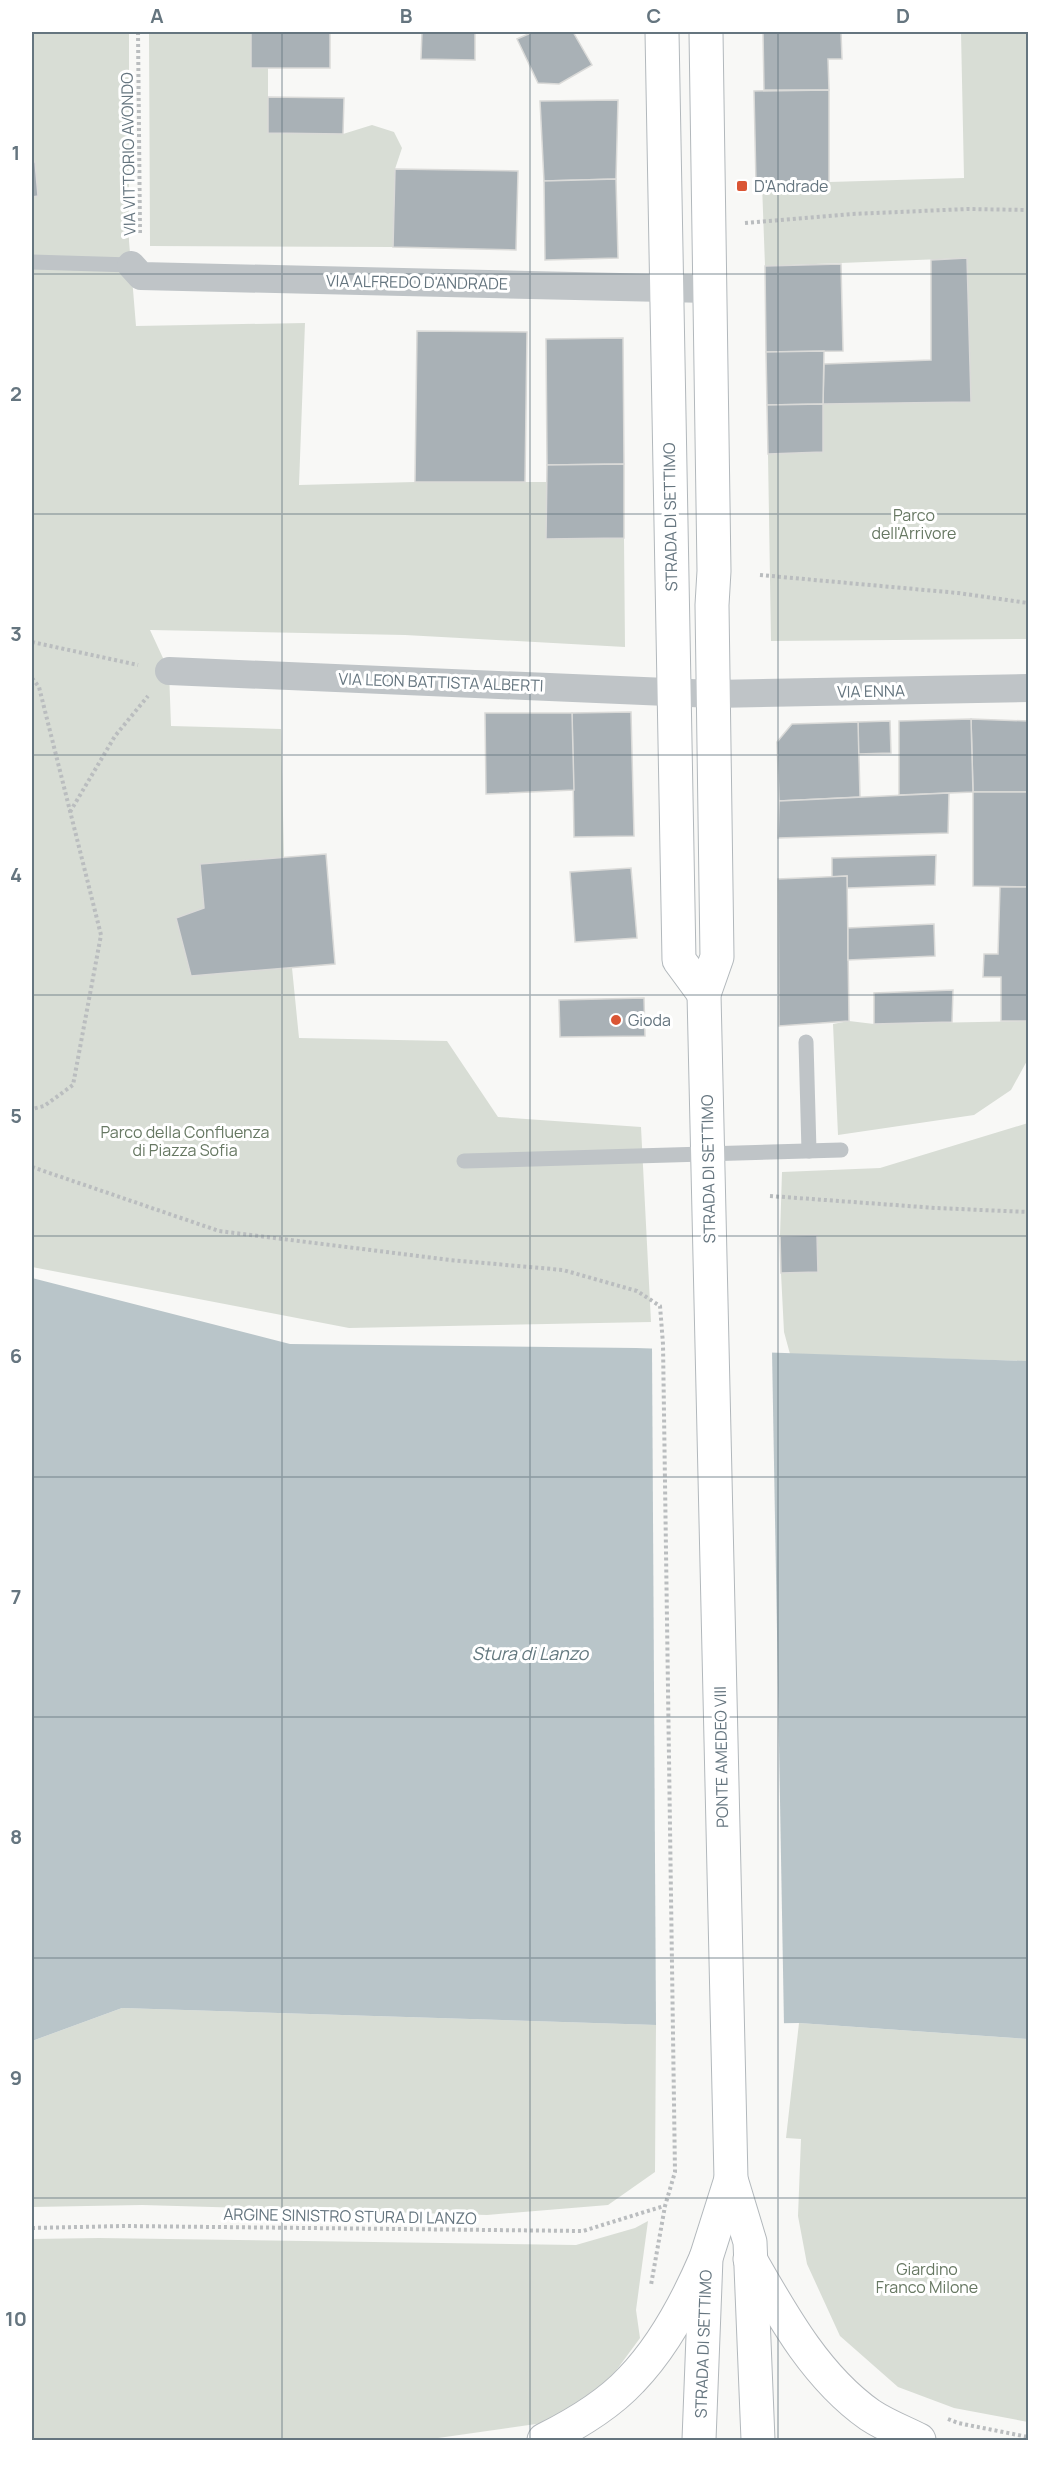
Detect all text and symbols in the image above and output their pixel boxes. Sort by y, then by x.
text: A [150,2,164,29]
text: B [400,2,413,29]
text: C [647,2,661,29]
text: D [896,2,910,29]
street label: VIA VITTORIO AVONDO [116,72,140,236]
text: 1 [12,139,20,166]
place label: D'Andrade [754,175,828,197]
marker: D'Andrade [735,179,749,193]
street label: VIA ALFREDO D'ANDRADE [326,269,508,295]
text: 2 [10,380,22,407]
street label: STRADA DI SETTIMO [658,442,682,592]
park label: Parco dell'Arrivore [872,504,956,544]
text: 3 [10,620,22,647]
street label: VIA LEON BATTISTA ALBERTI [338,667,544,697]
street label: VIA ENNA [837,679,905,703]
text: 4 [10,861,22,888]
place label: Gioda [628,1009,671,1031]
marker: Gioda [609,1013,623,1027]
street label: STRADA DI SETTIMO [696,1094,720,1244]
text: 5 [10,1102,22,1129]
park label: Parco della Confluenza di Piazza Sofia [101,1121,269,1161]
text: 6 [10,1342,22,1369]
text: 7 [11,1583,21,1610]
water label: Stura di Lanzo [472,1641,590,1665]
street label: PONTE AMEDEO VIII [709,1686,733,1828]
text: 8 [10,1823,22,1850]
text: 9 [10,2064,22,2091]
street label: ARGINE SINISTRO STURA DI LANZO [223,2203,477,2229]
park label: Giardino Franco Milone [876,2258,978,2298]
street label: STRADA DI SETTIMO [689,2269,717,2419]
text: 10 [5,2305,27,2332]

